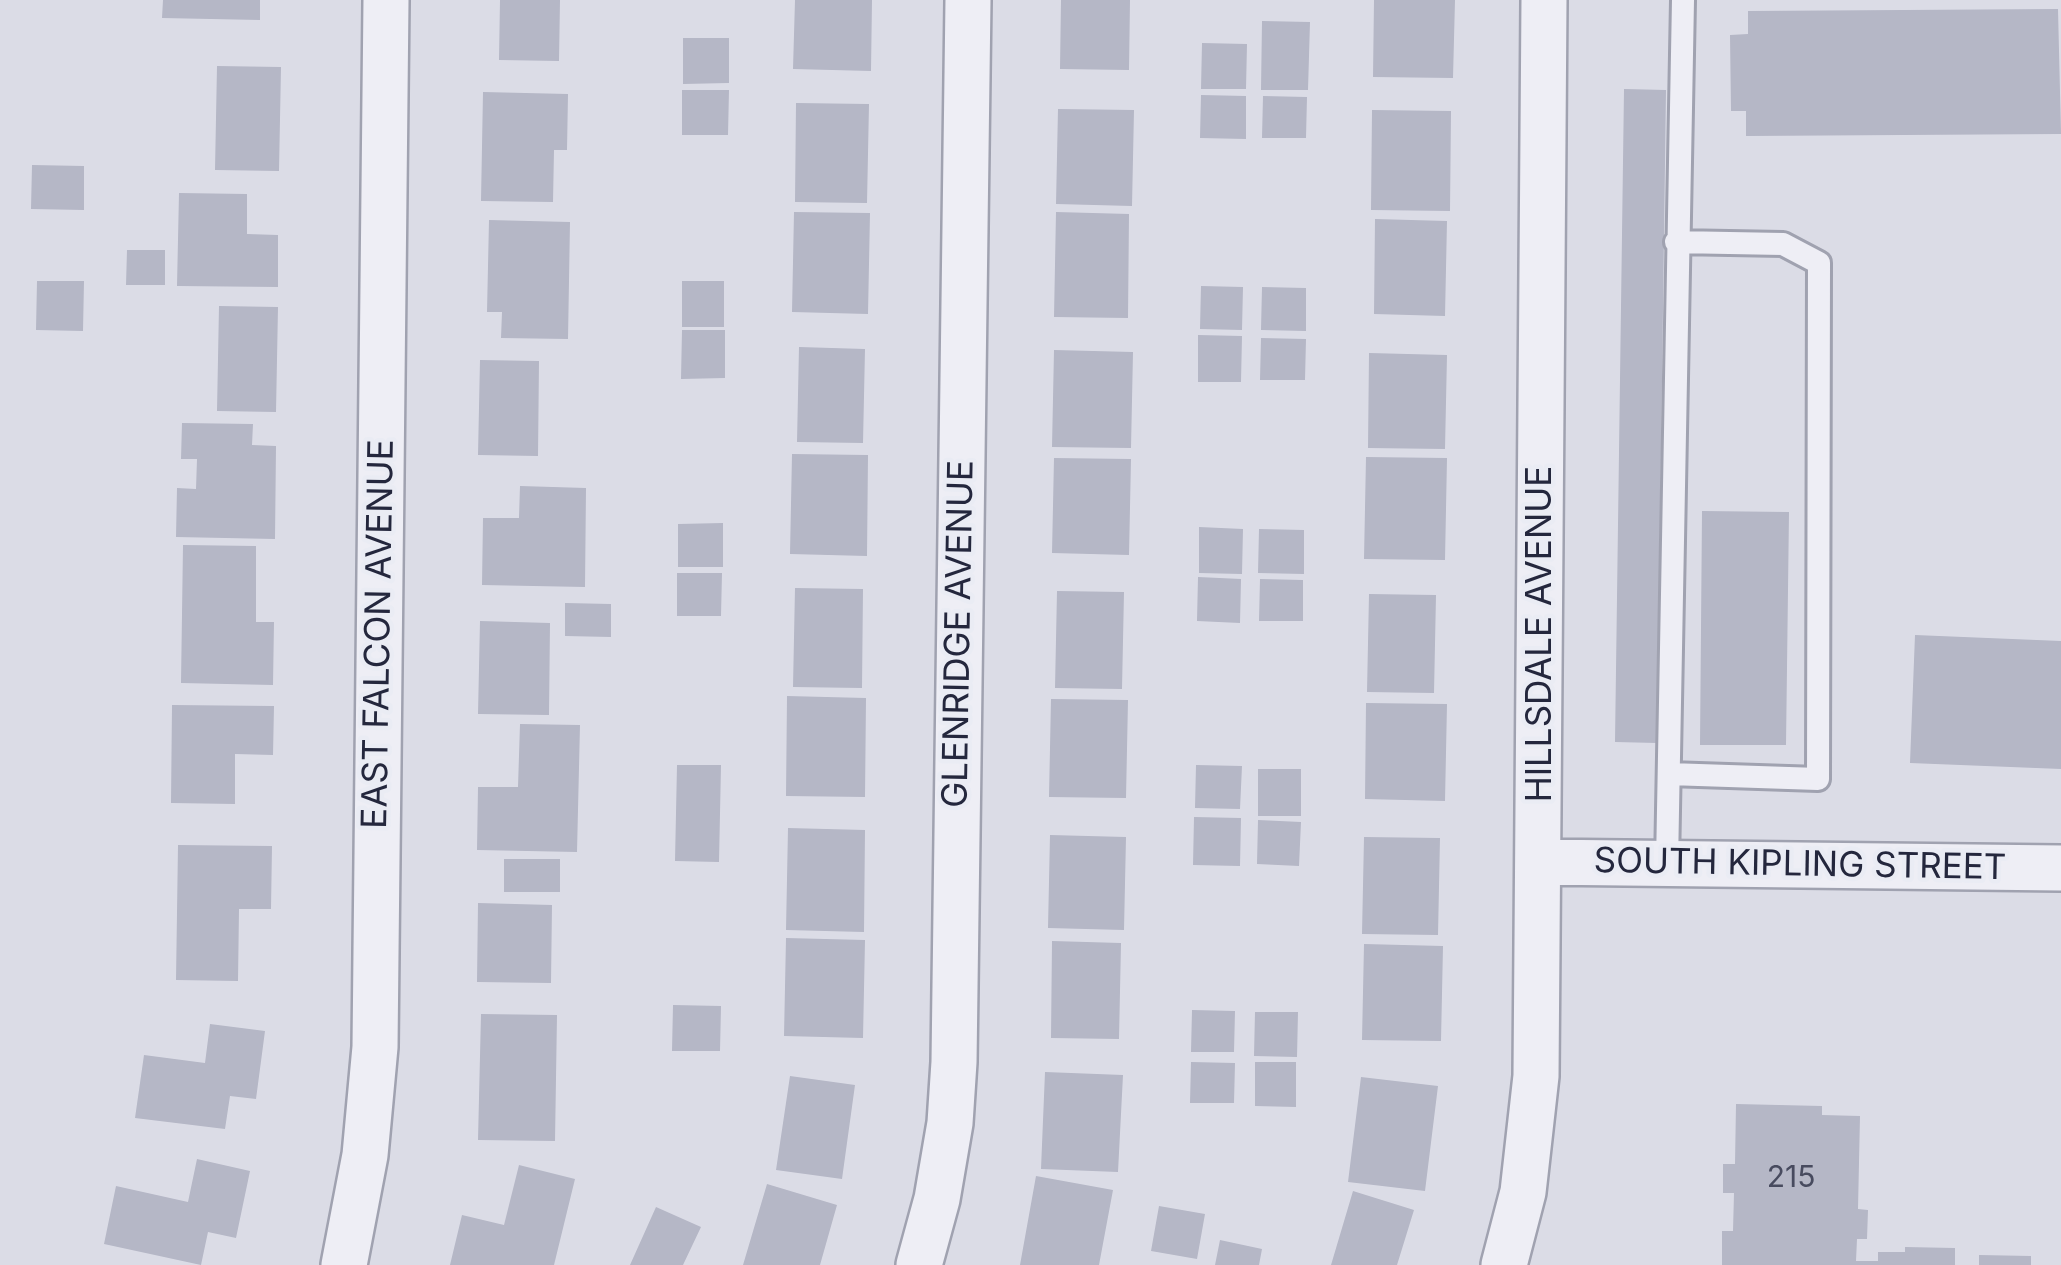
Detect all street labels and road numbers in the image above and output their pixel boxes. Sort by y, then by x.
street label: EAST FALCON AVENUE [355,439,403,829]
street label: GLENRIDGE AVENUE [935,460,983,808]
street label: HILLSDALE AVENUE [1519,466,1561,802]
street label: SOUTH KIPLING STREET [1593,840,2007,890]

